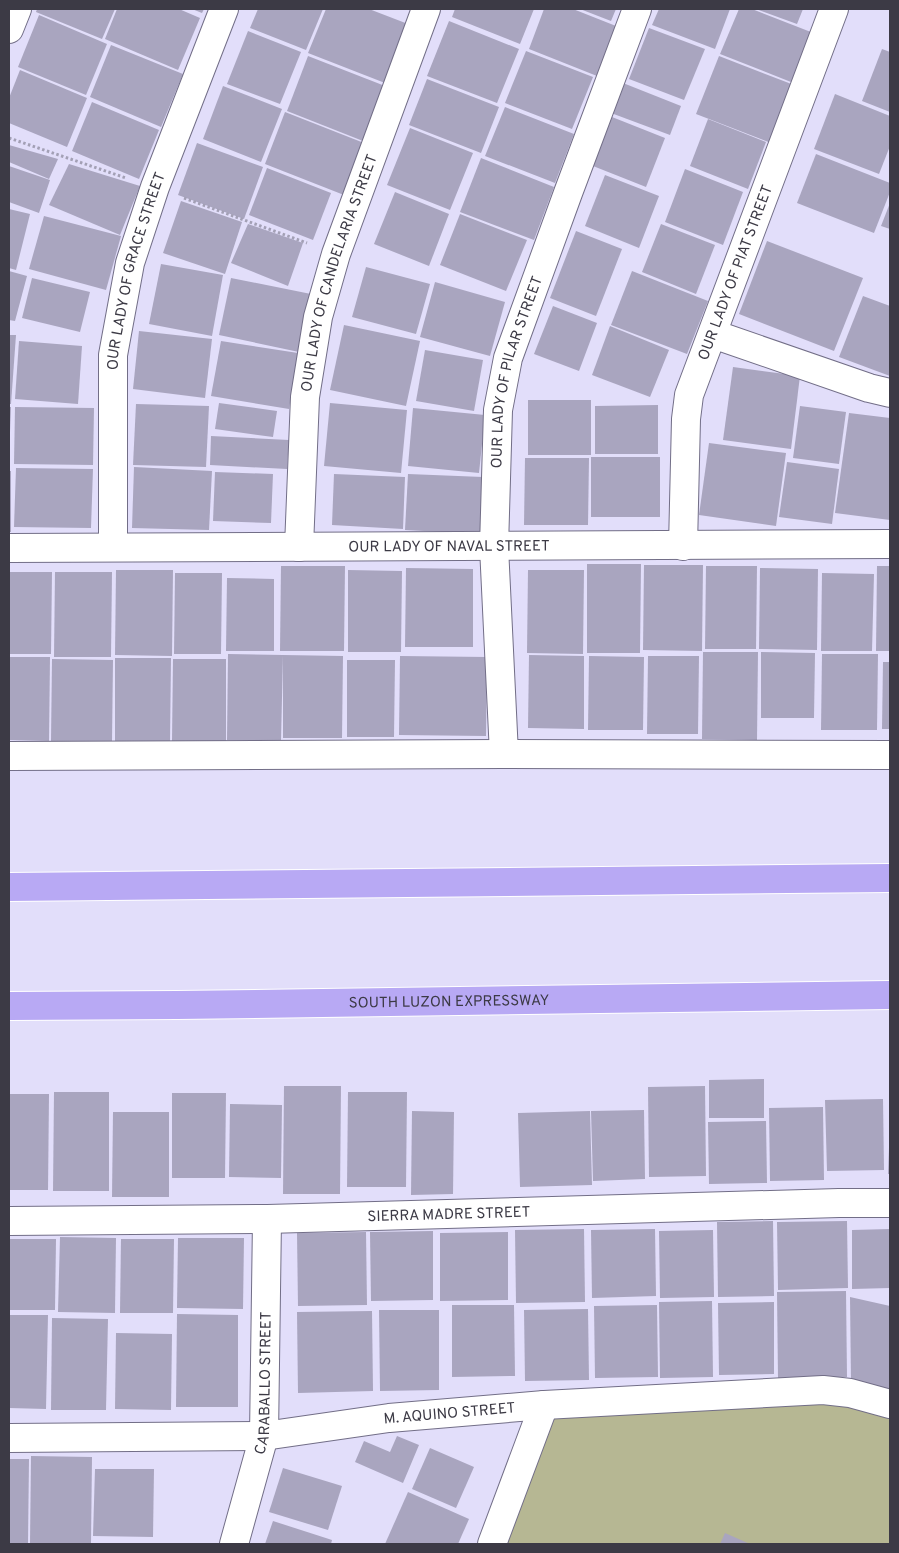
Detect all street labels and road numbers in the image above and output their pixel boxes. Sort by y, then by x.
street label: OUR LADY OF CANDELARIA STREET [298,152,383,393]
street label: OUR LADY OF GRACE STREET [104,170,171,370]
street label: OUR LADY OF PIAT STREET [695,183,778,363]
street label: OUR LADY OF PILAR STREET [488,274,548,469]
street label: OUR LADY OF NAVAL STREET [348,538,550,557]
street label: SOUTH LUZON EXPRESSWAY [349,992,550,1014]
street label: SIERRA MADRE STREET [367,1204,531,1227]
street label: CARABALLO STREET [251,1311,277,1457]
street label: M. AQUINO STREET [383,1399,516,1429]

